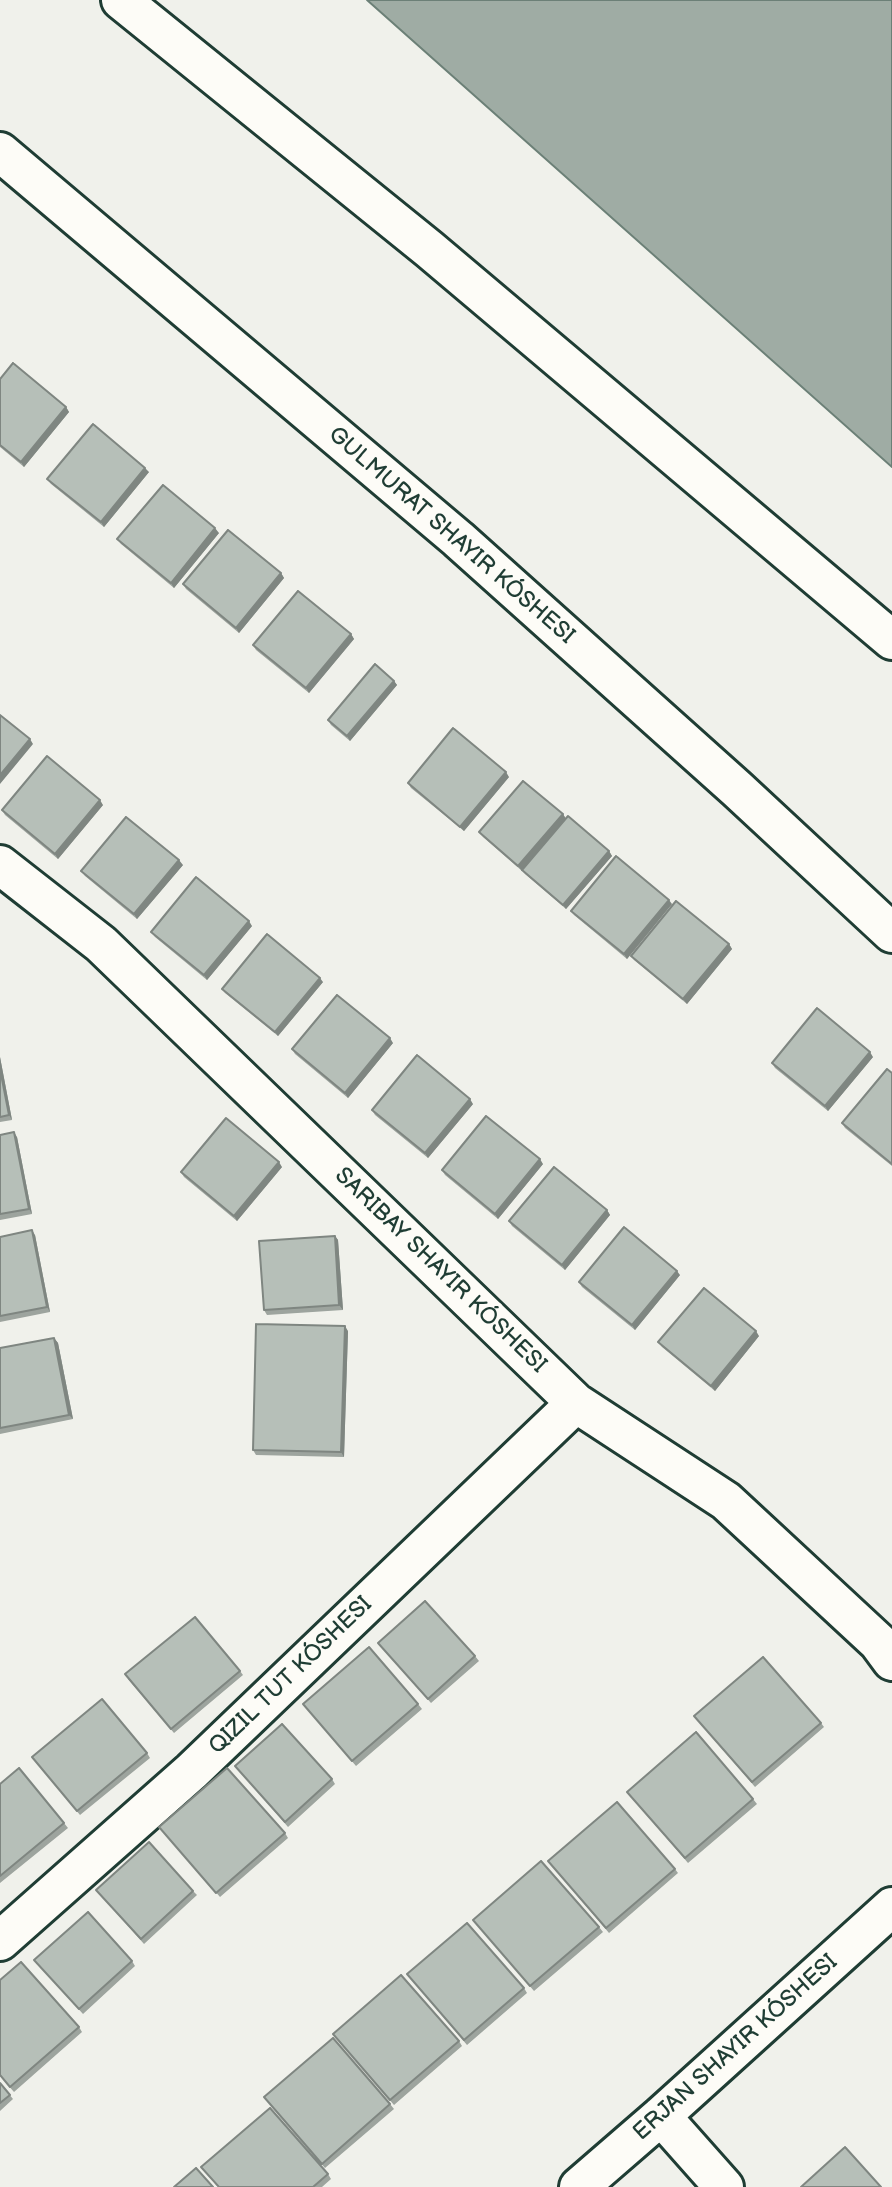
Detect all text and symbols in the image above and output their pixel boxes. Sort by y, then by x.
street label: GULMURAT SHAYIR KÓSHESI [322,422,580,650]
street label: SARIBAY SHAYIR KÓSHESI [328,1163,552,1379]
street label: QIZIL TUT KÓSHESI [204,1591,378,1761]
street label: ERJAN SHAYIR KÓSHESI [628,1949,844,2147]

